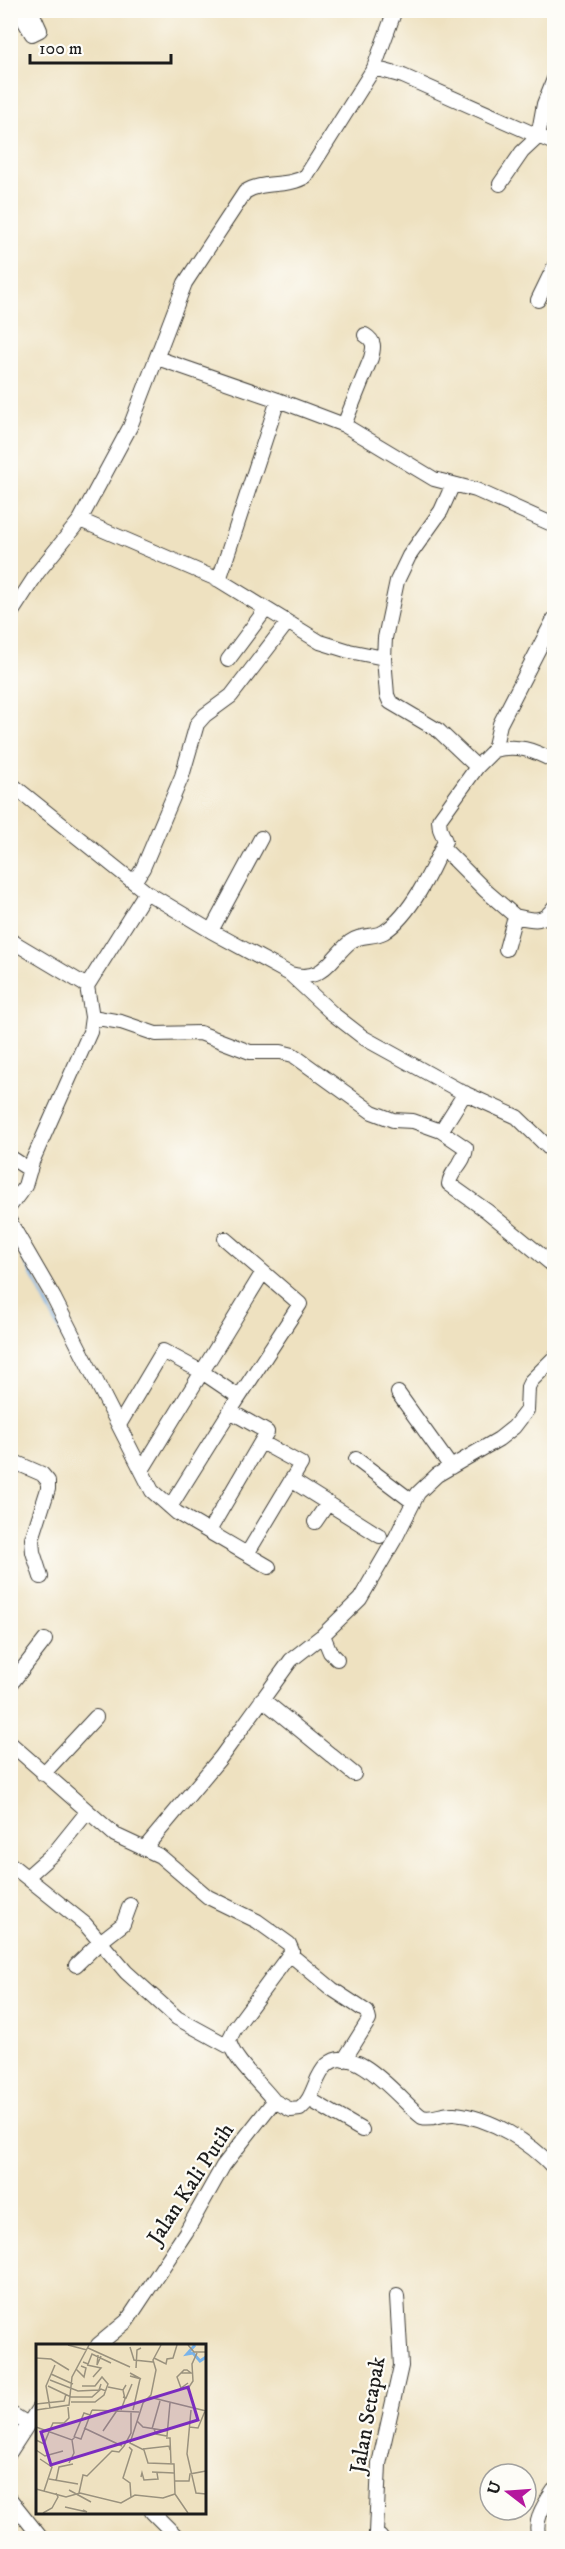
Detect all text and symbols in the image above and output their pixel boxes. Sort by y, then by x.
scale bar [30,27,171,65]
text: 100 m [39,38,82,60]
street label: Jalan Kali Putih [141,2118,240,2251]
inset map [36,2344,206,2513]
street label: Jalan Setapak [344,2354,392,2478]
north arrow [478,2462,538,2522]
text: U [483,2478,506,2497]

